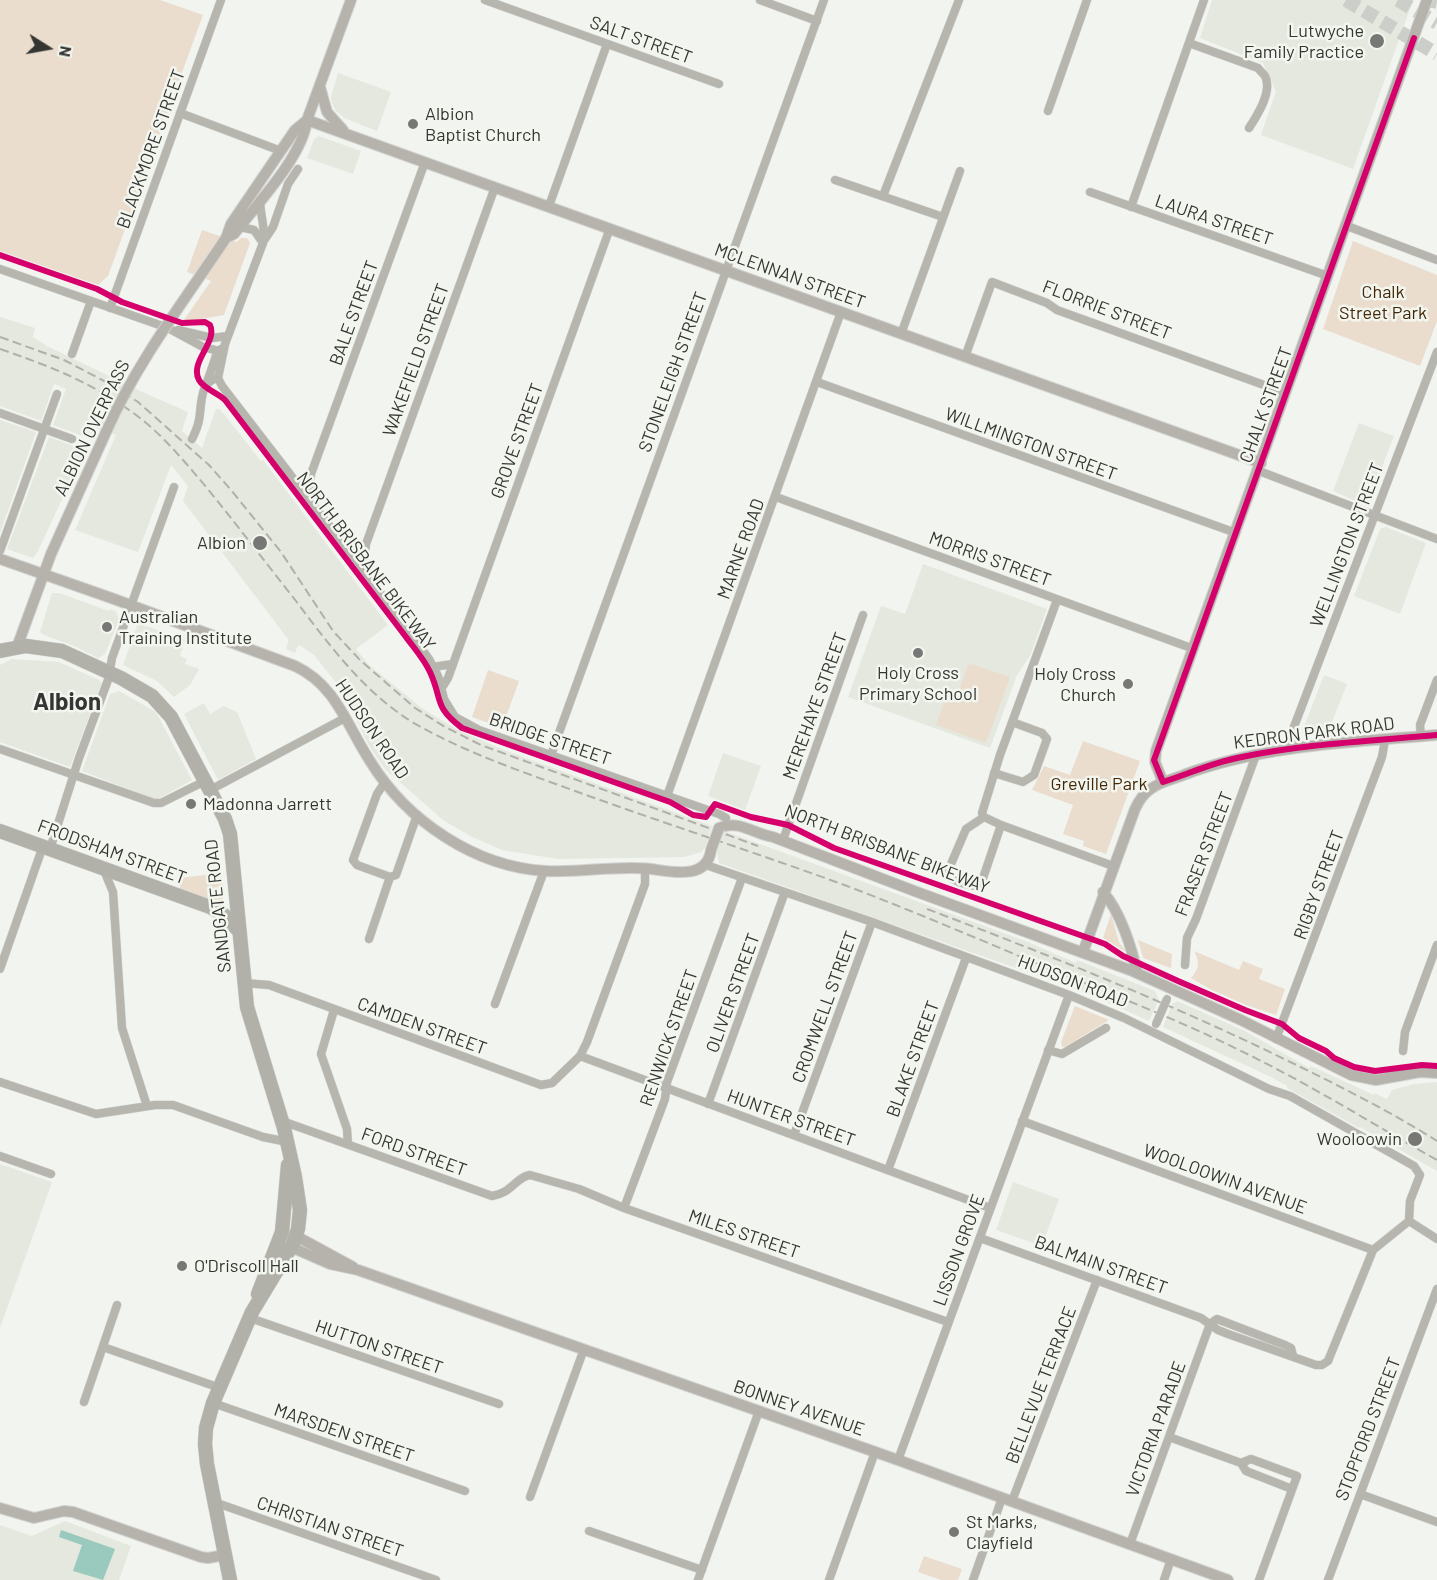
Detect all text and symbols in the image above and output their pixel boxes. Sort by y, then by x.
street label: SALT STREET [587,12,695,68]
north arrow [18,18,78,78]
place label: Lutwyche Family Practice [1244,20,1364,63]
marker: Lutwyche Family Practice [1368,32,1386,50]
text: N [56,44,77,59]
street label: BLACKMORE STREET [112,66,190,232]
place label: Albion Baptist Church [425,103,541,146]
marker: Albion Baptist Church [406,117,420,131]
street label: LAURA STREET [1152,190,1276,250]
street label: MCLENNAN STREET [712,239,868,313]
street label: BALE STREET [325,258,383,368]
street label: FLORRIE STREET [1040,276,1174,344]
street label: WAKEFIELD STREET [378,281,454,439]
park label: Chalk Street Park [1339,281,1427,324]
street label: STONELEIGH STREET [634,289,712,455]
street label: CHALK STREET [1235,344,1297,466]
street label: ALBION OVERPASS [50,356,134,500]
street label: GROVE STREET [486,380,548,502]
street label: WILLMINGTON STREET [942,403,1120,485]
street label: WELLINGTON STREET [1306,460,1388,630]
street label: NORTH BRISBANE BIKEWAY [292,468,440,654]
street label: MARNE ROAD [713,496,769,602]
street label: MORRIS STREET [926,527,1054,591]
place label: Albion [197,532,246,554]
marker: Albion [251,534,269,552]
place label: Australian Training Institute [119,606,252,648]
marker: Australian Training Institute [100,620,114,634]
street label: MEREHAYE STREET [778,629,852,783]
marker: Holy Cross Primary School [911,646,925,660]
place label: Holy Cross Primary School [859,662,977,704]
place label: Holy Cross Church [1034,663,1116,706]
street label: HUDSON ROAD [331,675,413,783]
marker: Holy Cross Church [1121,677,1135,691]
district label: Albion [33,688,101,716]
street label: BRIDGE STREET [486,708,614,770]
street label: KEDRON PARK ROAD [1232,712,1396,754]
park label: Greville Park [1051,773,1147,795]
street label: FRASER STREET [1170,789,1238,919]
place label: Madonna Jarrett [203,793,332,815]
marker: Madonna Jarrett [184,797,198,811]
street label: NORTH BRISBANE BIKEWAY [782,800,992,898]
street label: FRODSHAM STREET [35,815,189,889]
street label: RIGBY STREET [1289,827,1349,943]
street label: SANDGATE ROAD [200,838,236,974]
street label: CROMWELL STREET [788,928,862,1086]
street label: OLIVER STREET [701,930,765,1056]
street label: HUDSON ROAD [1015,950,1131,1012]
street label: RENWICK STREET [635,967,703,1109]
street label: CAMDEN STREET [354,993,490,1059]
street label: BLAKE STREET [882,998,944,1120]
street label: HUNTER STREET [724,1085,858,1151]
street label: FORD STREET [358,1123,470,1181]
place label: Wooloowin [1317,1128,1402,1150]
marker: Wooloowin [1406,1130,1424,1148]
street label: WOOLOOWIN AVENUE [1140,1139,1310,1219]
street label: LISSON GROVE [929,1191,989,1309]
street label: MILES STREET [686,1205,802,1263]
street label: BALMAIN STREET [1032,1231,1170,1299]
place label: O'Driscoll Hall [194,1255,299,1277]
marker: O'Driscoll Hall [175,1259,189,1273]
street label: BELLEVUE TERRACE [1001,1303,1081,1467]
street label: HUTTON STREET [312,1315,446,1379]
street label: STOPFORD STREET [1331,1354,1405,1504]
street label: VICTORIA PARADE [1121,1358,1191,1500]
street label: BONNEY AVENUE [731,1375,867,1441]
street label: MARSDEN STREET [271,1399,417,1467]
street label: CHRISTIAN STREET [254,1492,406,1562]
place label: St Marks, Clayfield [966,1511,1038,1553]
marker: St Marks, Clayfield [947,1525,961,1539]

